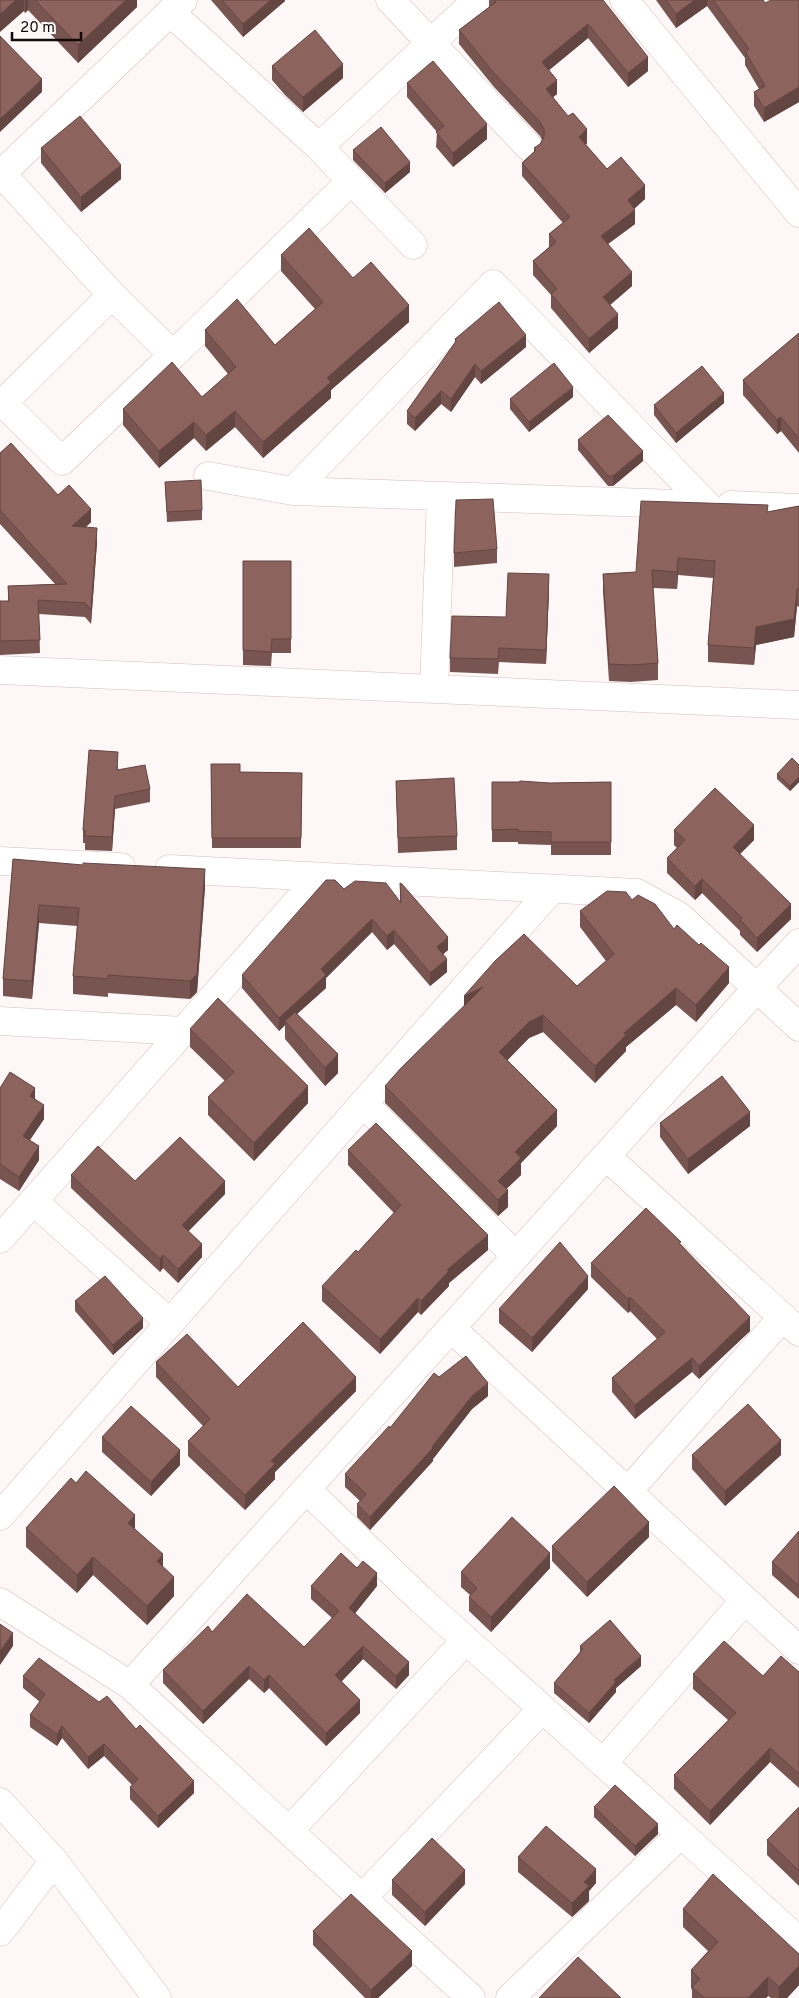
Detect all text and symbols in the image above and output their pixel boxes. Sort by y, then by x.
scale bar [12,10,81,42]
text: 20 m [20,19,55,38]

